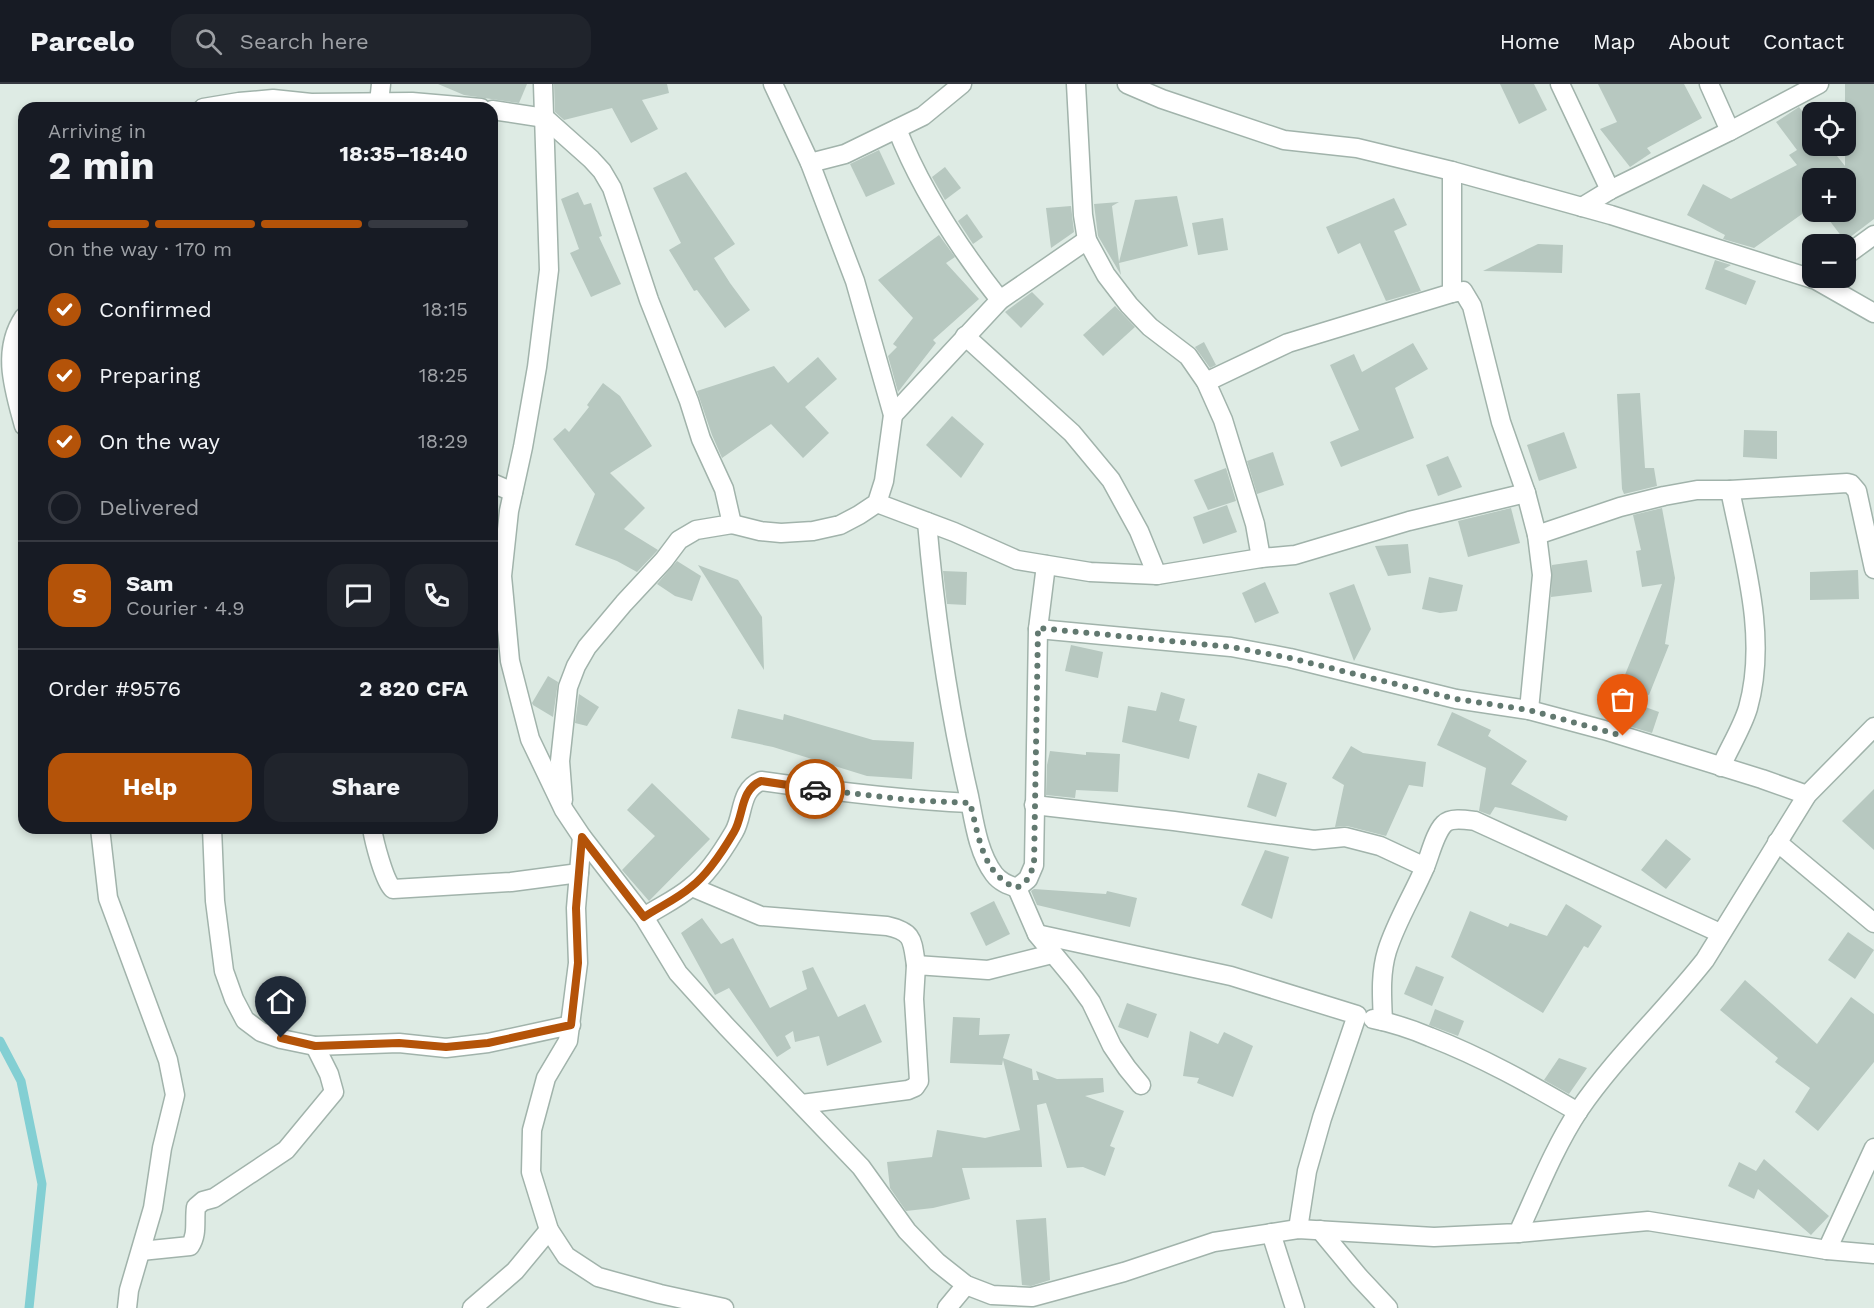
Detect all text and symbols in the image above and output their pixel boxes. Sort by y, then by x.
search box [171,14,591,68]
text: Parcelo [30,25,135,58]
icon: search [192,25,225,58]
text: Search here [240,29,369,54]
text: Home [1500,29,1560,54]
text: Map [1593,29,1636,54]
text: About [1669,29,1730,54]
text: Contact [1763,29,1844,54]
map controls [1802,102,1856,288]
button: locate [1802,102,1856,156]
text: Arriving in [48,119,146,143]
text: 18:35–18:40 [340,141,468,166]
text: 2 min [48,143,155,188]
button: + [1802,168,1856,222]
button: − [1802,234,1856,288]
text: On the way · 170 m [48,237,232,261]
icon: check [48,293,81,326]
text: Confirmed [99,297,212,322]
text: 18:15 [423,297,468,321]
icon: check [48,359,81,392]
text: Preparing [99,363,200,388]
text: 18:25 [419,363,468,387]
icon: check [48,425,81,458]
text: On the way [99,429,220,454]
text: 18:29 [418,429,468,453]
text: Delivered [99,495,199,520]
button: chat [327,564,390,627]
button: phone [405,564,468,627]
text: Sam [126,571,174,596]
text: S [72,583,87,608]
text: Courier · 4.9 [126,596,245,620]
pin [1597,674,1648,736]
text: Order #9576 [48,676,181,701]
text: 2 820 CFA [359,676,468,701]
icon: bag [1606,683,1639,716]
button: Help [48,753,252,822]
button: Share [264,753,468,822]
courier [785,759,845,819]
icon: car [799,773,832,806]
pin [255,976,306,1038]
icon: home [264,985,297,1018]

